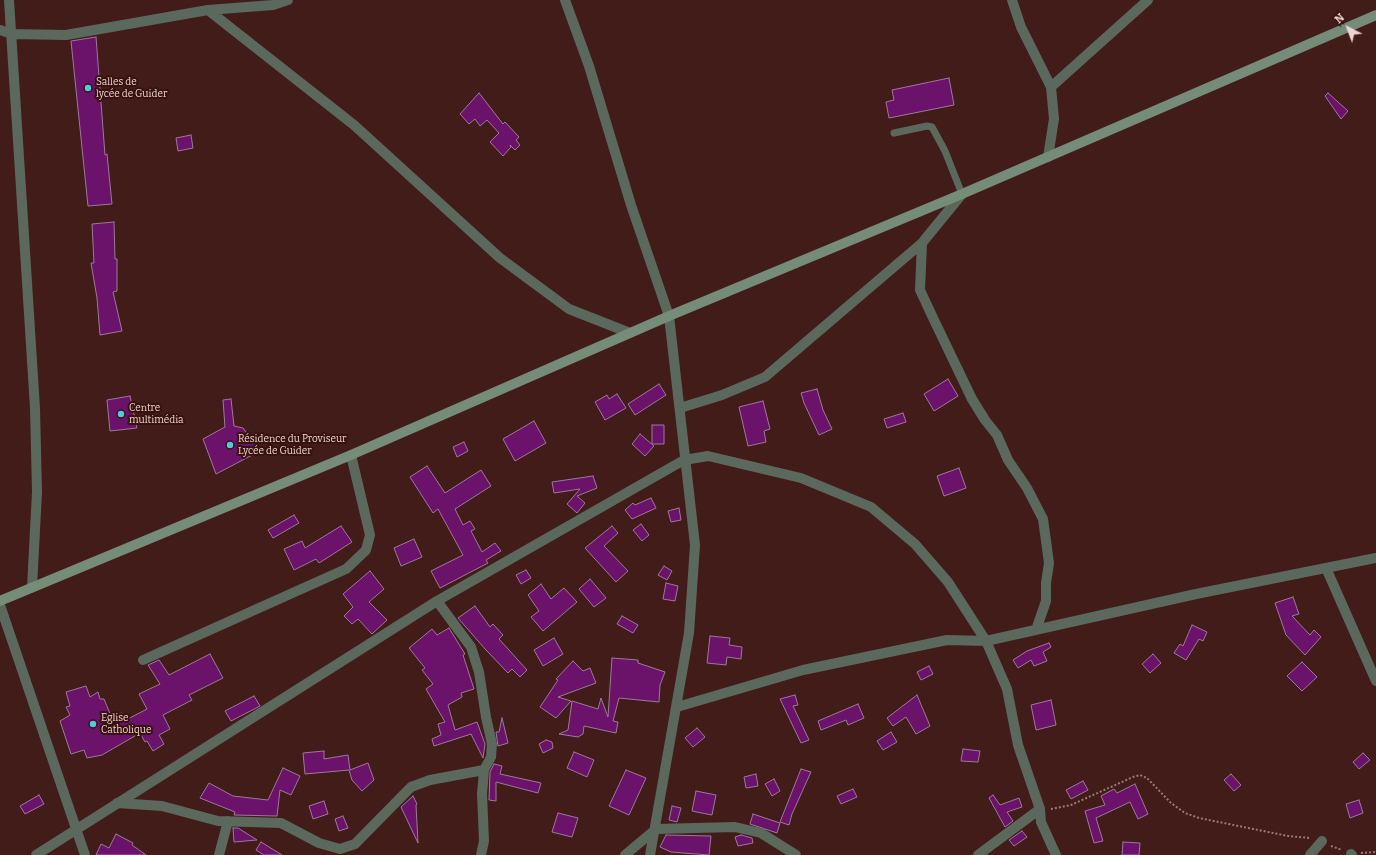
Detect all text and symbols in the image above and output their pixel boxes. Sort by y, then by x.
north arrow [1328,8,1368,48]
text: N [1332,11,1347,26]
place label: Salles de lycée de Guider [96,76,167,100]
marker: Salles de lycée de Guider [83,83,93,93]
place label: Centre multimédia [129,402,183,426]
marker: Centre multimédia [116,409,126,419]
place label: Résidence du Proviseur Lycée de Guider [238,433,347,456]
marker: Résidence du Proviseur Lycée de Guider [225,440,235,450]
place label: Eglise Catholique [101,712,152,736]
marker: Eglise Catholique [88,719,98,729]

